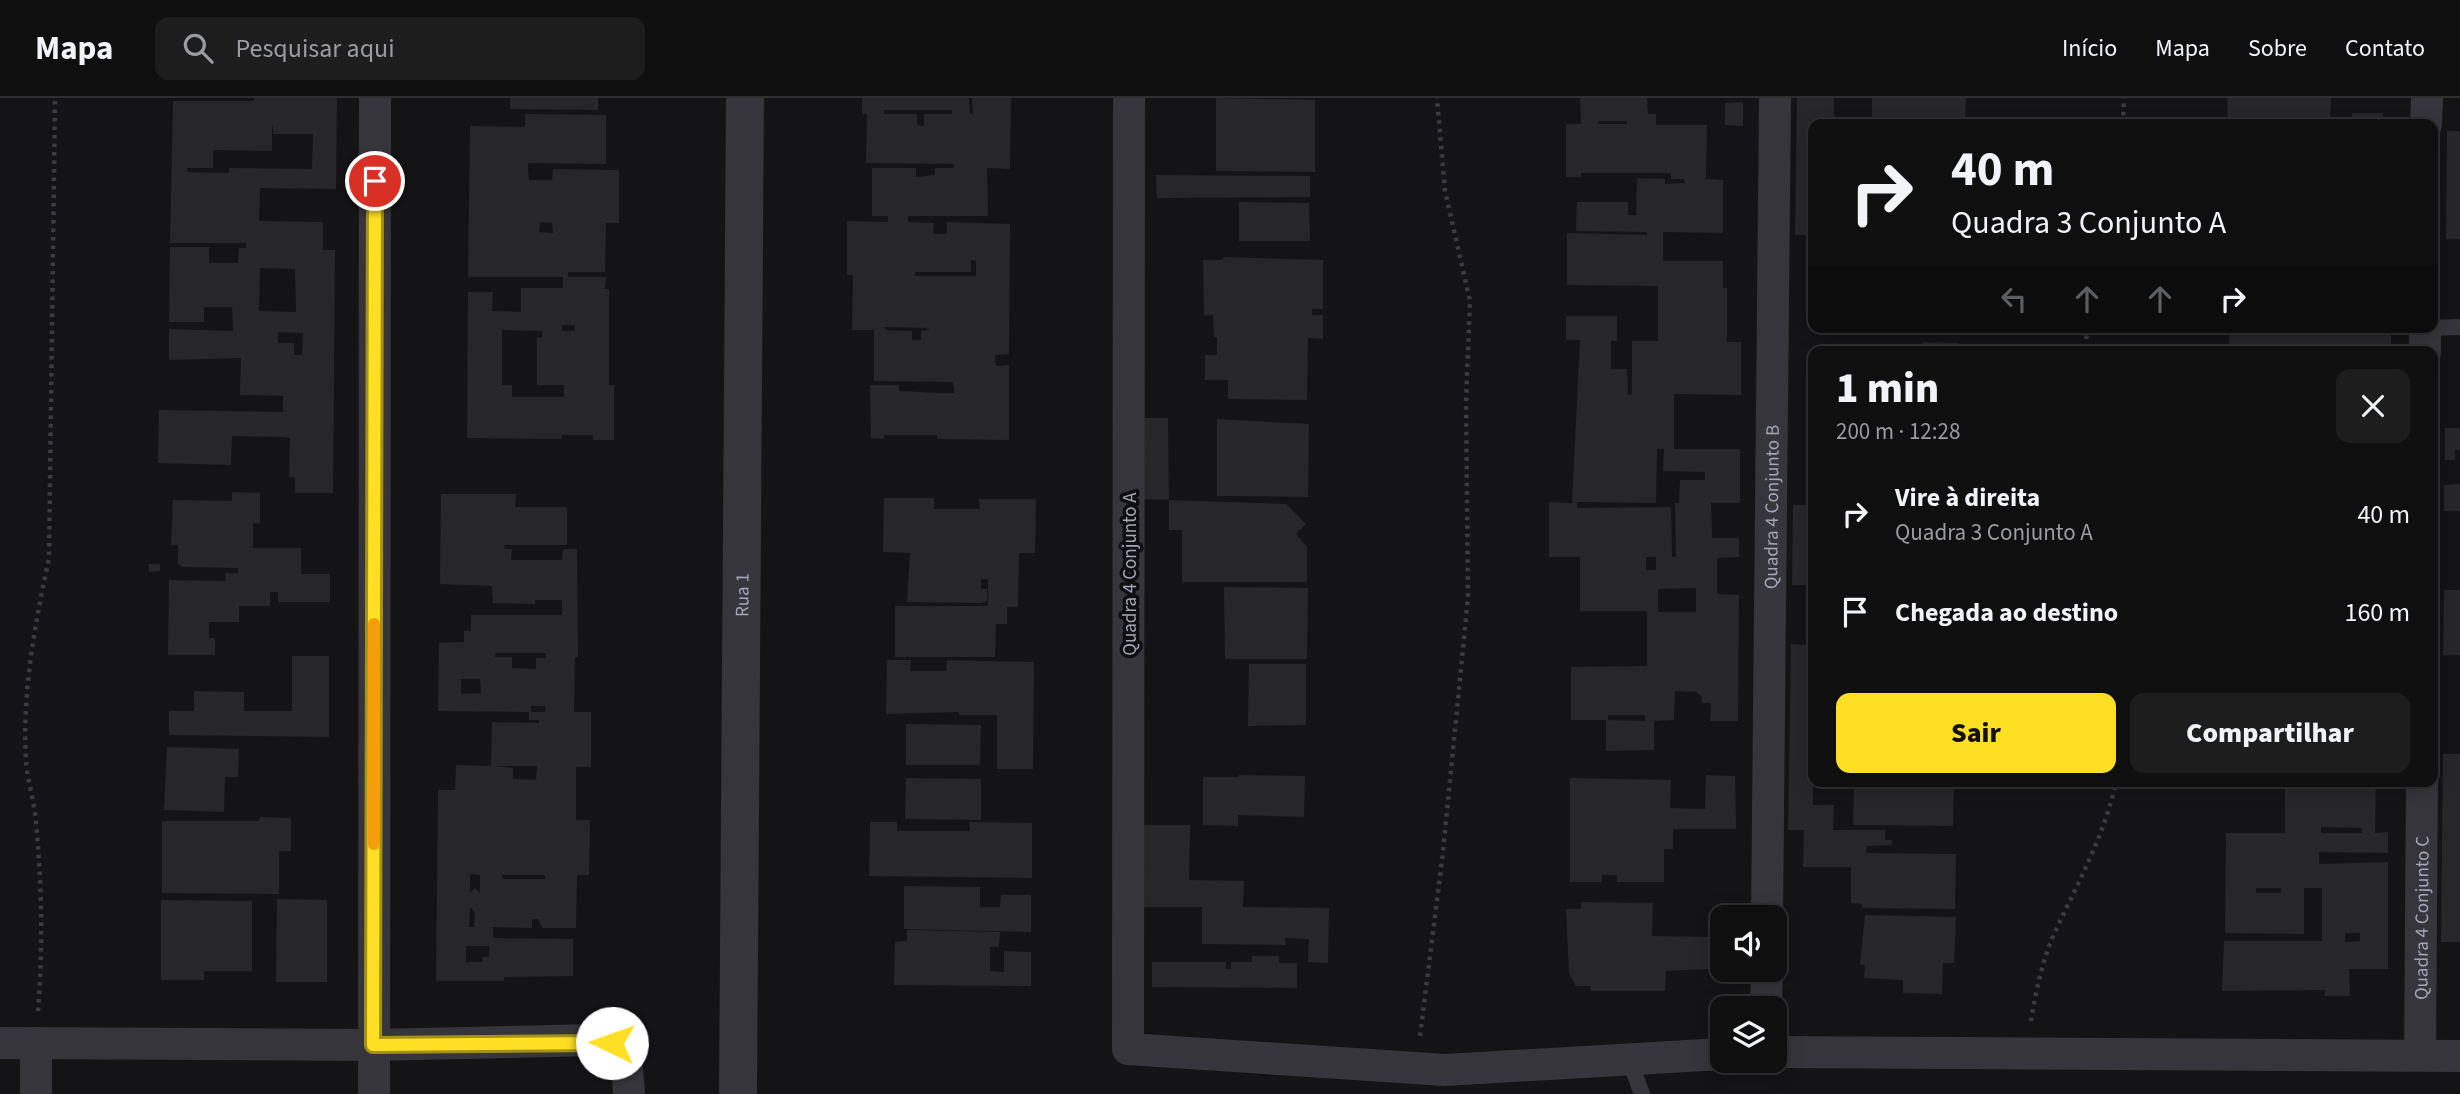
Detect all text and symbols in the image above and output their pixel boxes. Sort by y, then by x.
search box [155,17,645,80]
text: Mapa [35,25,113,72]
icon: search [179,29,217,67]
text: Pesquisar aqui [235,30,395,67]
text: Início [2062,31,2117,66]
text: Mapa [2155,31,2210,66]
text: Sobre [2248,31,2307,66]
text: Contato [2345,31,2425,66]
text: 40 m [1951,135,2055,205]
icon: right [1836,147,1927,238]
pin [345,151,405,211]
icon: arrive [356,162,394,200]
text: Quadra 3 Conjunto A [1951,200,2226,246]
icon: left [1995,280,2033,318]
icon: ahead [2068,280,2106,318]
icon: ahead [2141,280,2179,318]
icon: right [2214,280,2252,318]
text: 1 min [1836,359,1939,419]
button: close [2336,369,2410,443]
text: 200 m · 12:28 [1836,415,1960,448]
street label: Quadra 4 Conjunto B [1758,425,1787,589]
text: Vire à direita [1895,479,2040,516]
street label: Quadra 4 Conjunto A [1117,492,1144,656]
icon: right [1836,495,1874,533]
text: 40 m [2357,496,2410,533]
text: Quadra 3 Conjunto A [1895,516,2093,549]
street label: Rua 1 [729,573,757,617]
icon: arrive [1836,593,1874,631]
text: Chegada ao destino [1895,594,2118,631]
text: 160 m [2344,594,2410,631]
button: Sair [1836,693,2116,773]
button: Compartilhar [2130,693,2410,773]
street label: Quadra 4 Conjunto C [2408,836,2437,1000]
map controls [1710,905,1787,1073]
button: sound [1710,905,1787,982]
button: layers [1710,996,1787,1073]
position arrow [575,1006,649,1080]

